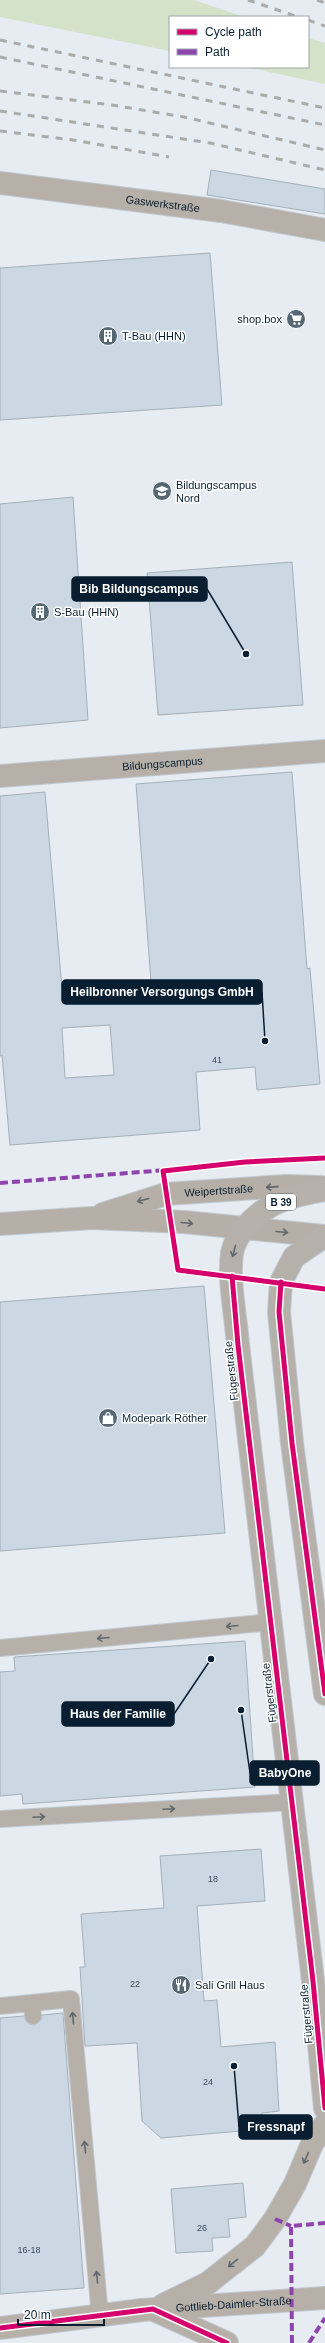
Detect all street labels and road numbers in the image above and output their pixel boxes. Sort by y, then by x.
street label: Gaswerkstraße [125,193,200,214]
street label: Bildungscampus [122,754,204,773]
street label: Weipertstraße [184,1182,254,1199]
road number: B 39 [266,1194,296,1210]
street label: Fügerstraße [222,1341,240,1401]
street label: Fügerstraße [259,1663,279,1723]
street label: Fügerstraße [297,1984,315,2044]
street label: Gottlieb-Daimler-Straße [175,2294,292,2314]

